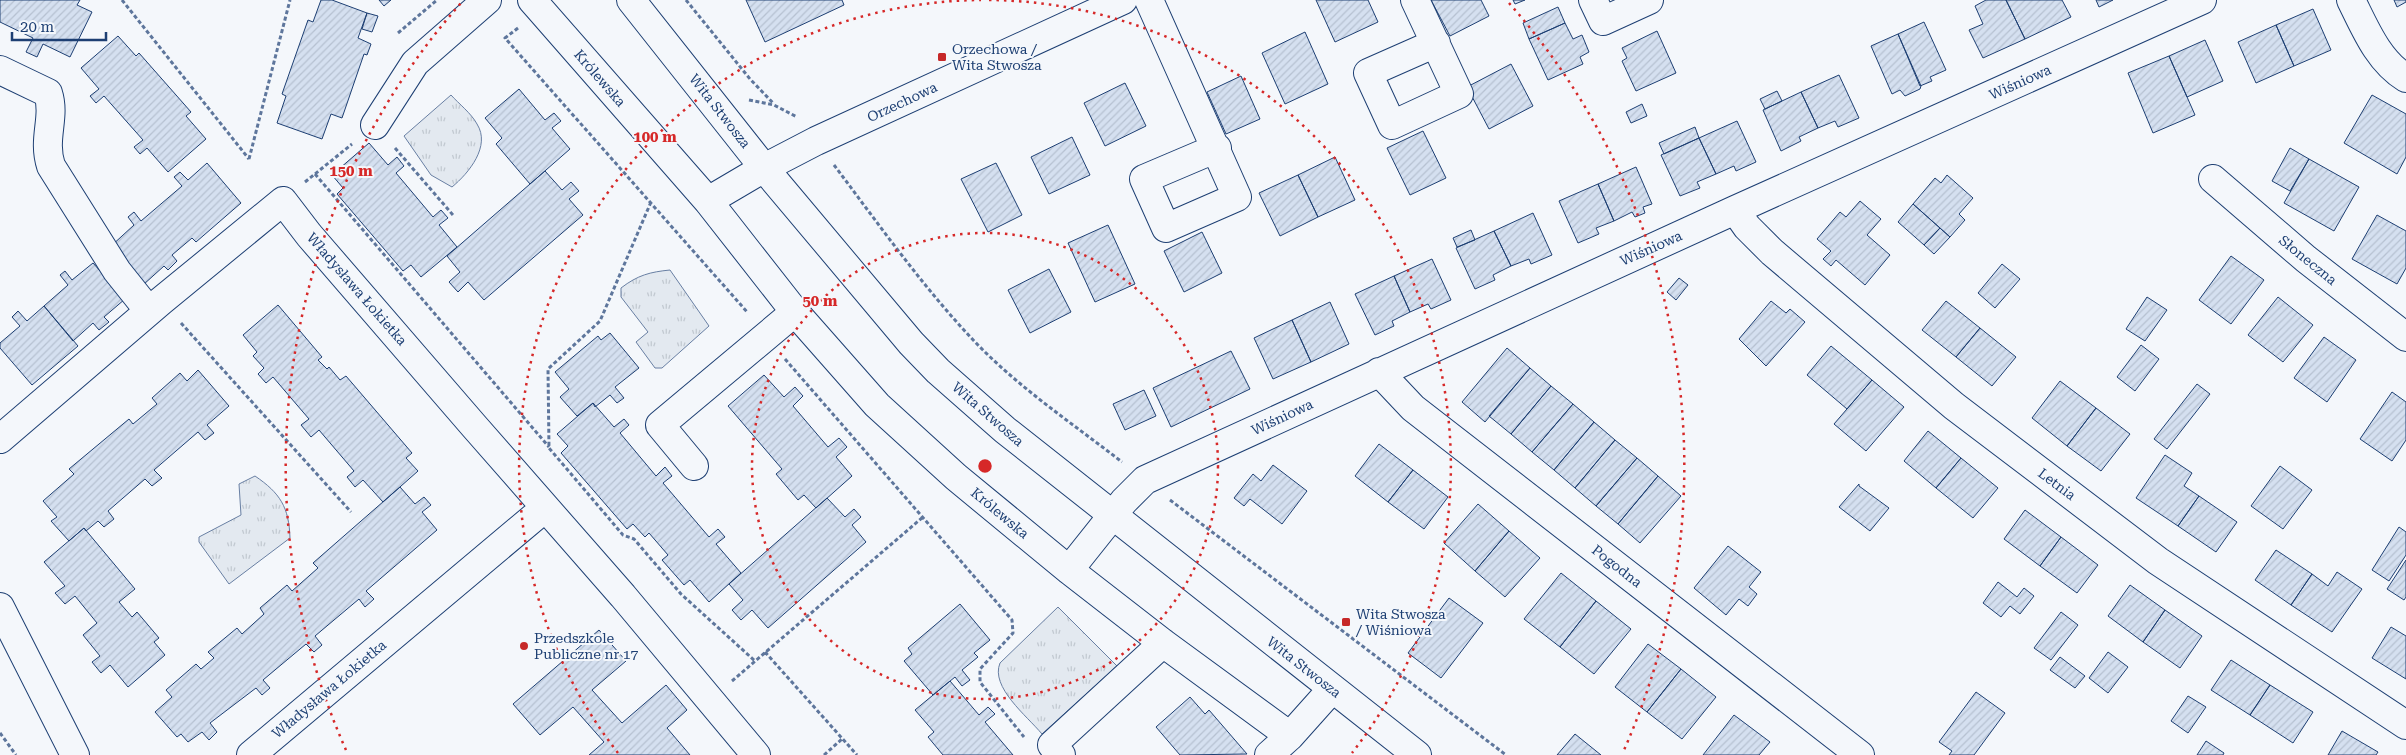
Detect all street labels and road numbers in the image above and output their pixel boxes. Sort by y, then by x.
street label: Królewska [571,46,629,110]
street label: Wiśniowa [1987,61,2054,103]
street label: Wita Stwosza [686,71,754,152]
street label: Orzechowa [864,79,940,125]
street label: Wiśniowa [1618,227,1685,269]
street label: Władysława Łokietka [304,229,410,349]
street label: Słoneczna [2276,232,2340,288]
street label: Wita Stwosza [949,379,1027,450]
street label: Wiśniowa [1249,396,1316,438]
street label: Letnia [2035,465,2079,503]
street label: Królewska [968,484,1032,542]
street label: Pogodna [1589,542,1645,591]
street label: Wita Stwosza [1264,633,1345,701]
street label: Władysława Łokietka [269,636,390,741]

